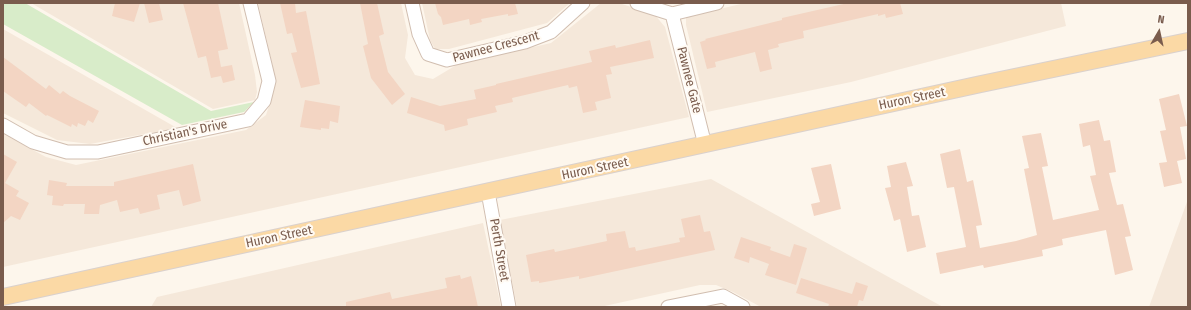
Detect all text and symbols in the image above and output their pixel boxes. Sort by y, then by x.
north arrow [1139,12,1179,52]
text: N [1157,13,1165,27]
street label: Pawnee Crescent [451,28,541,66]
street label: Pawnee Gate [673,45,705,115]
street label: Huron Street [877,84,947,114]
street label: Christian's Drive [141,116,229,150]
street label: Huron Street [560,154,630,184]
street label: Perth Street [486,217,512,283]
street label: Huron Street [244,222,314,252]

